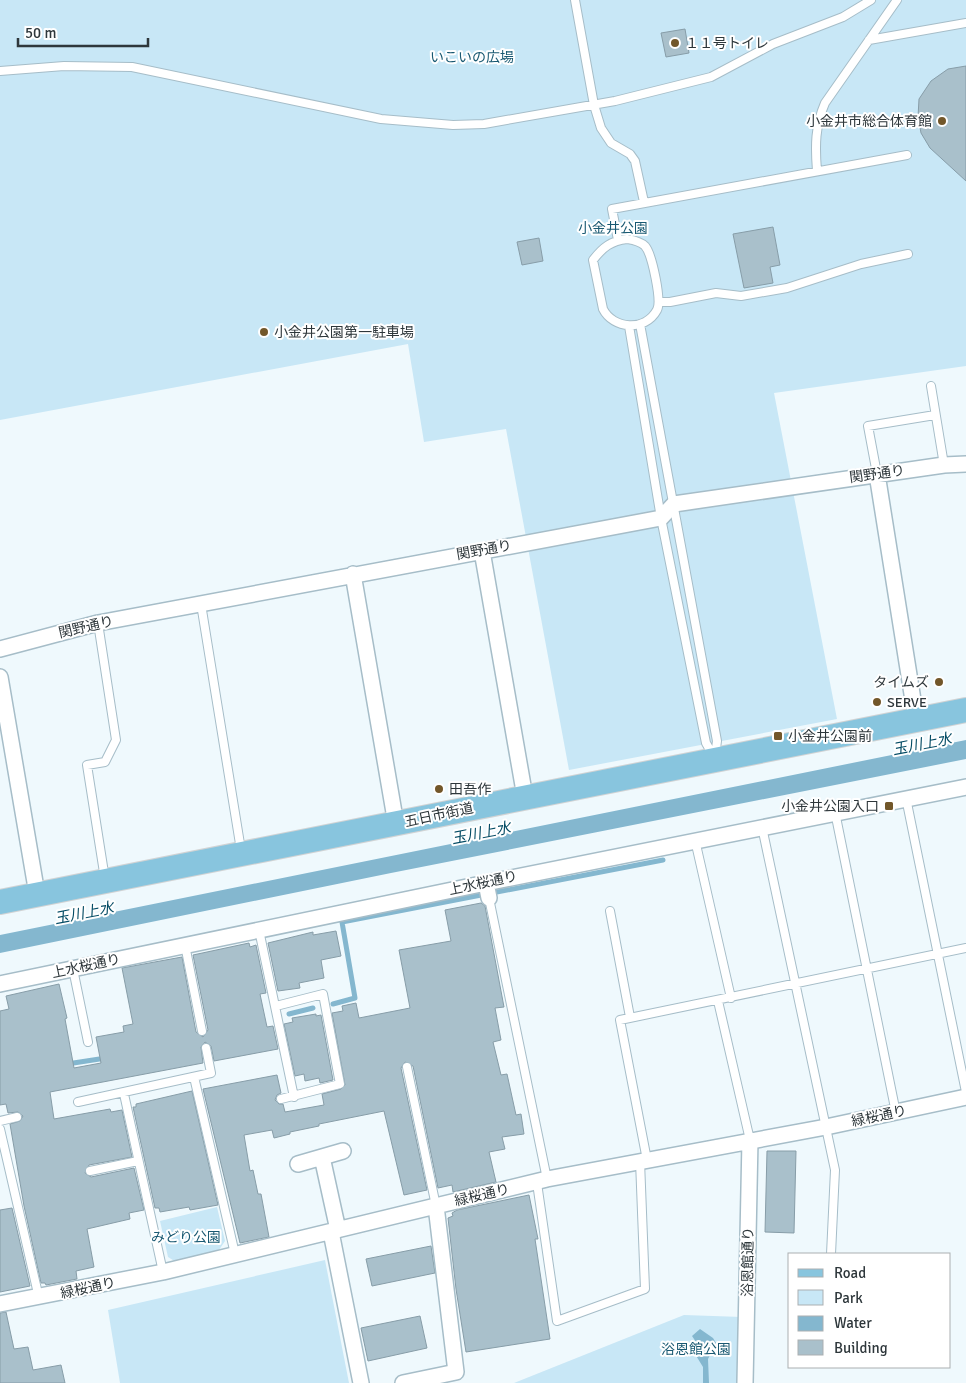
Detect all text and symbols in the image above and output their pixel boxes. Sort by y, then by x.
scale bar [18,15,148,47]
text: 50 m [25,24,56,42]
place label: １１号トイレ [685,35,769,52]
marker: １１号トイレ [669,37,681,49]
park label: いこいの広場 [430,49,514,66]
place label: 小金井市総合体育館 [806,113,932,130]
marker: 小金井市総合体育館 [936,115,948,127]
park label: 小金井公園 [578,220,648,237]
place label: 小金井公園第一駐車場 [274,324,414,341]
marker: 小金井公園第一駐車場 [258,326,270,338]
street label: 関野通り [848,462,906,486]
street label: 関野通り [455,537,513,563]
street label: 関野通り [57,612,115,642]
place label: タイムズ [873,674,929,691]
marker: タイムズ [933,676,945,688]
place label: SERVE [887,694,927,711]
marker: SERVE [871,696,883,708]
place label: 小金井公園前 [788,728,872,745]
water label: 玉川上水 [891,729,955,759]
marker: 小金井公園前 [772,730,784,742]
place label: 田吾作 [449,781,491,798]
marker: 田吾作 [433,783,445,795]
place label: 小金井公園入口 [781,798,879,815]
street label: 五日市街道 [403,799,475,831]
marker: 小金井公園入口 [883,800,895,812]
water label: 玉川上水 [450,818,514,848]
street label: 上水桜通り [447,867,519,899]
water label: 玉川上水 [53,898,117,928]
street label: 上水桜通り [50,950,122,982]
street label: 緑桜通り [850,1102,908,1130]
street label: 緑桜通り [453,1180,511,1210]
street label: 浴恩館通り [739,1227,757,1297]
park label: みどり公園 [151,1229,221,1246]
legend [788,1253,951,1368]
text: Road [834,1264,866,1282]
street label: 緑桜通り [59,1274,117,1302]
text: Park [834,1289,863,1307]
text: Water [834,1314,872,1332]
text: Building [834,1339,888,1357]
park label: 浴恩館公園 [661,1341,731,1358]

